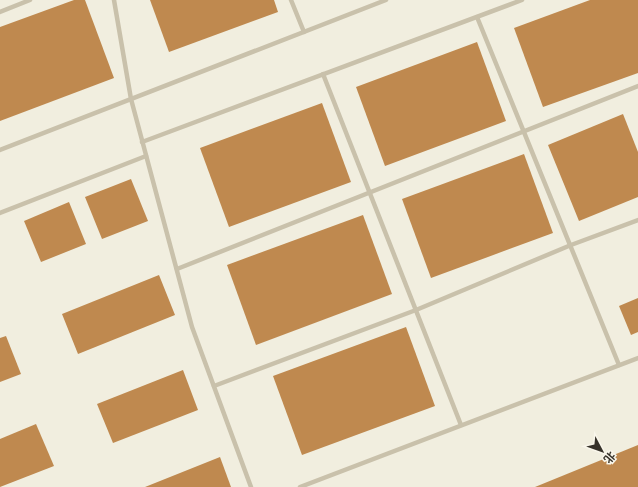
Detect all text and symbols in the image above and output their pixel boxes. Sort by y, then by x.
north arrow [582,431,622,471]
text: 北 [600,448,618,466]

